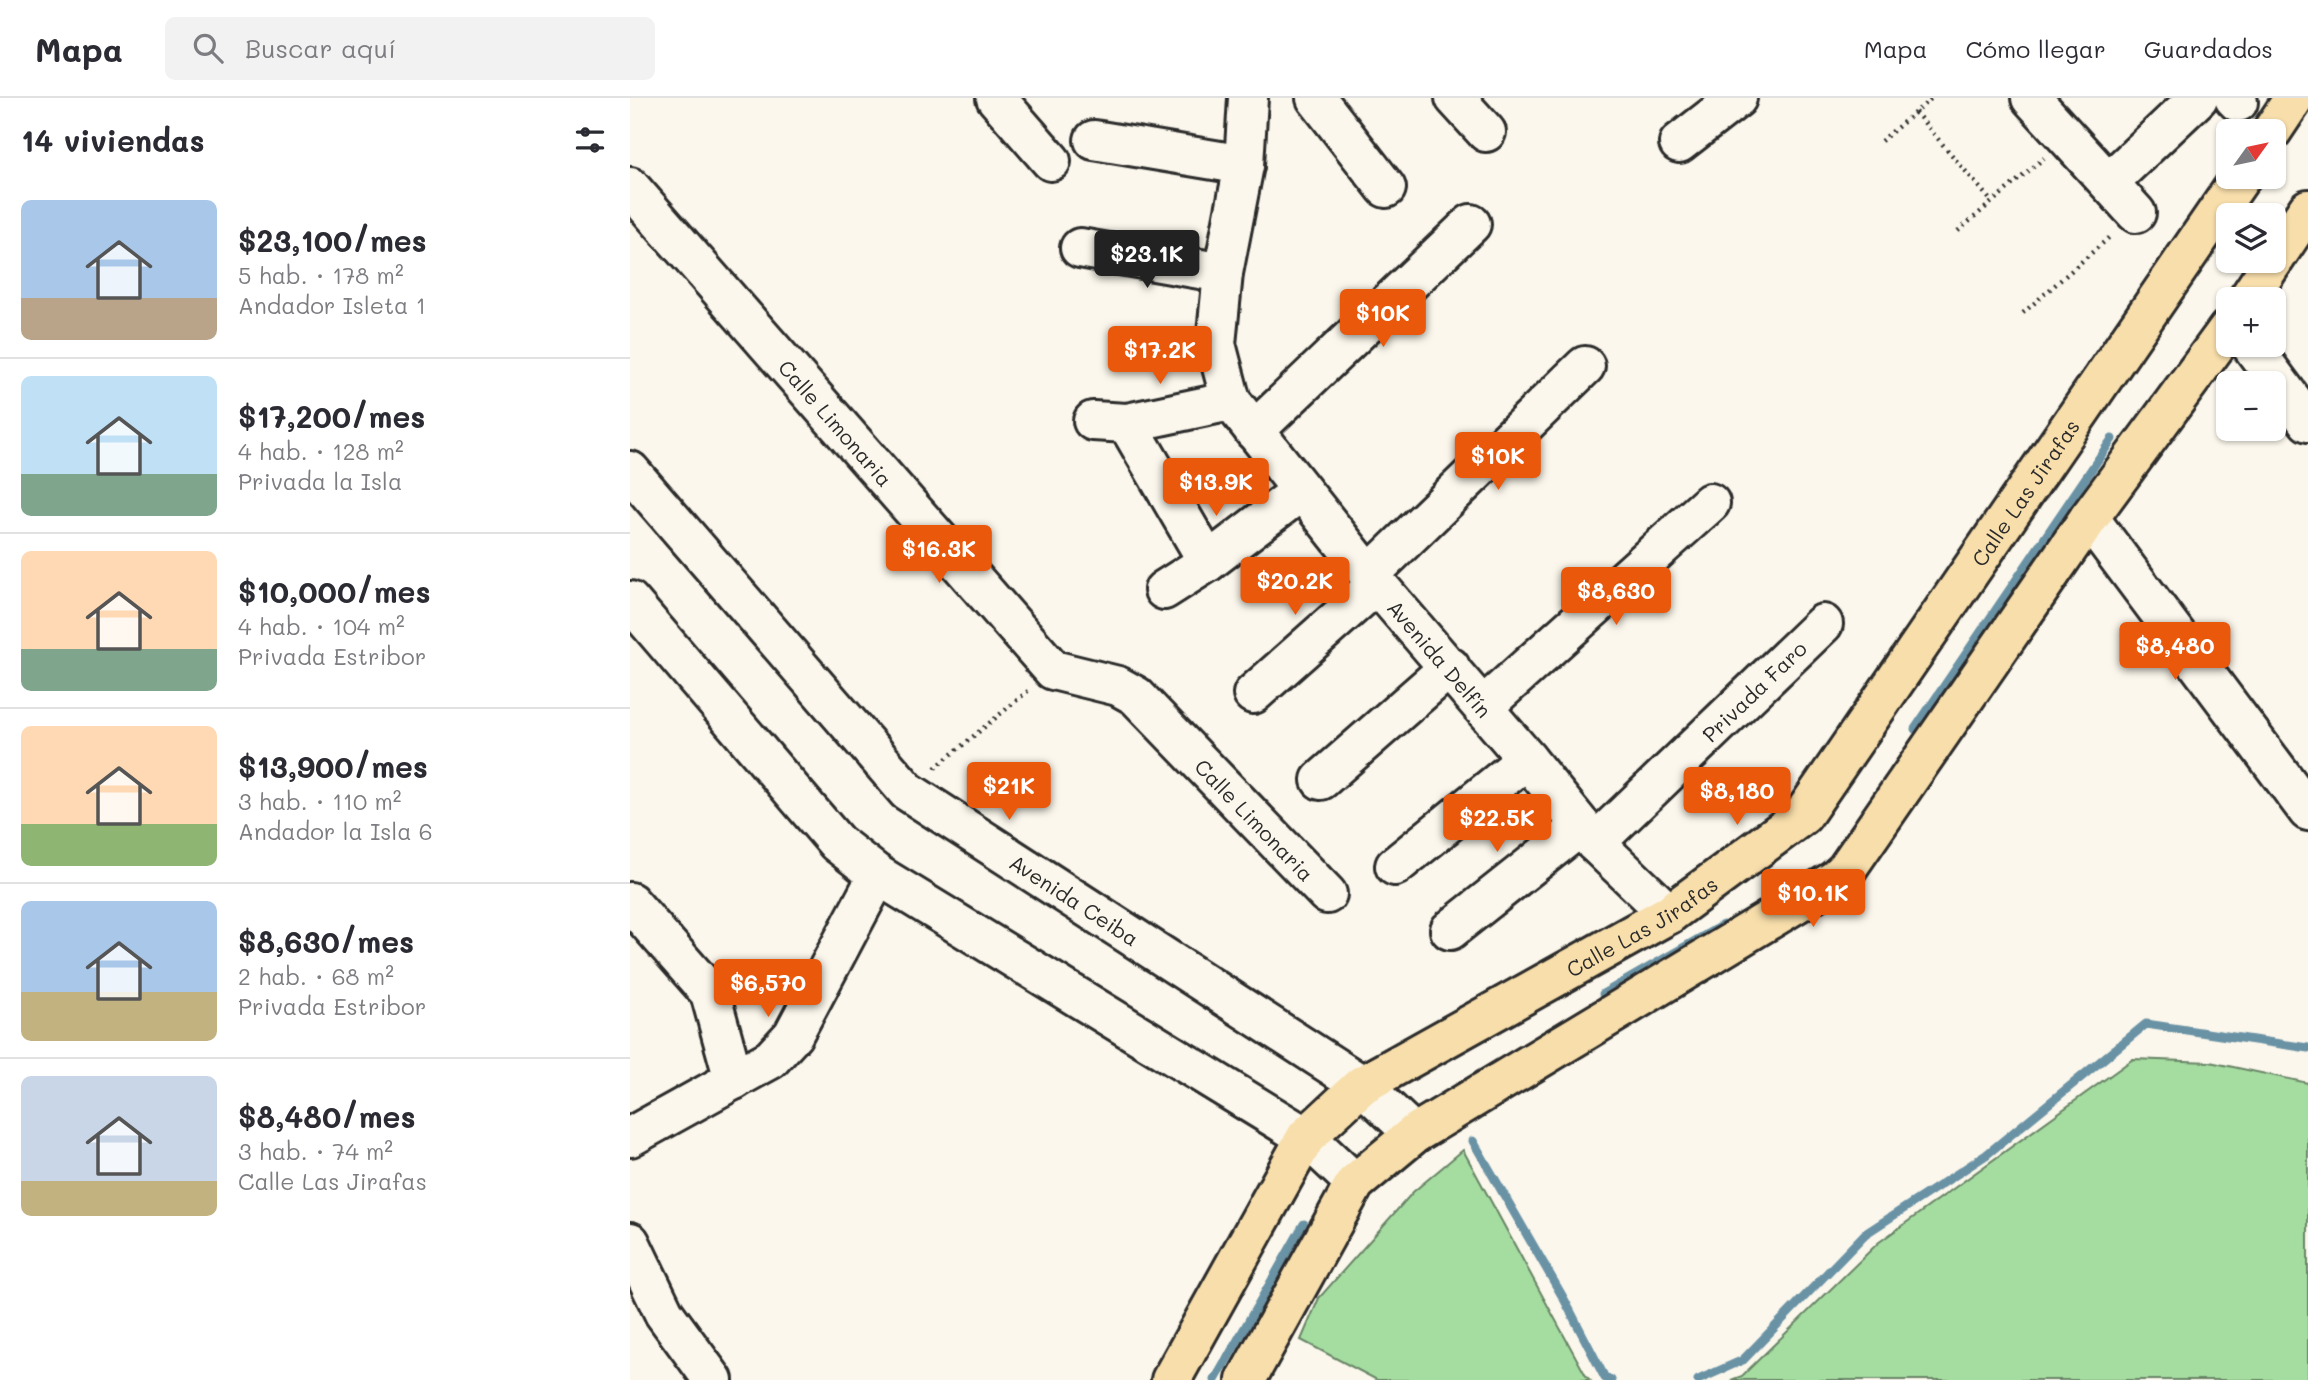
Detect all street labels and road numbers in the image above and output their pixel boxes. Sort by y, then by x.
street label: Calle Limonaria [773,353,899,492]
street label: Calle Las Jirafas [1965,413,2085,571]
street label: Avenida Delfín [1382,594,1498,723]
street label: Privada Faro [1696,634,1812,747]
street label: Calle Limonaria [1190,752,1320,886]
street label: Avenida Ceiba [1005,848,1145,951]
street label: Calle Las Jirafas [1561,870,1722,982]

